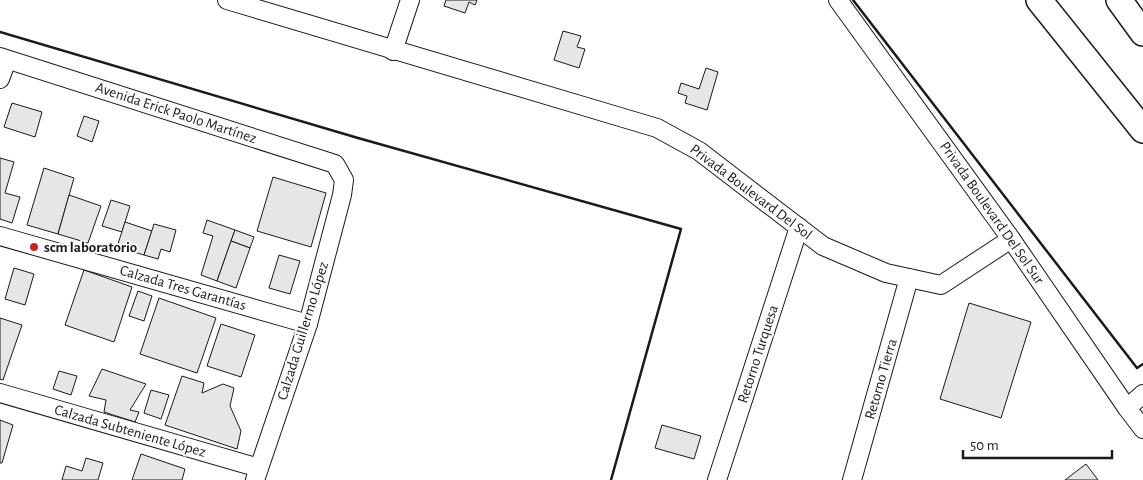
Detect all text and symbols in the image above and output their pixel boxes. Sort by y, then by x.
street label: Avenida Erick Paolo Martínez [94,80,258,146]
street label: Privada Boulevard Del Sol Sur [937,139,1047,287]
street label: Privada Boulevard Del Sol [687,141,815,243]
place label: scm laboratorio [44,240,137,255]
marker: scm laboratorio [28,241,40,253]
street label: Calzada Guillermo López [275,260,331,402]
street label: Calzada Tres Garantías [118,263,248,313]
street label: Retorno Turquesa [735,303,781,405]
street label: Retorno Tierra [862,337,900,421]
street label: Calzada Subteniente López [53,402,207,460]
scale bar [963,428,1112,460]
text: 50 m [970,438,999,453]

